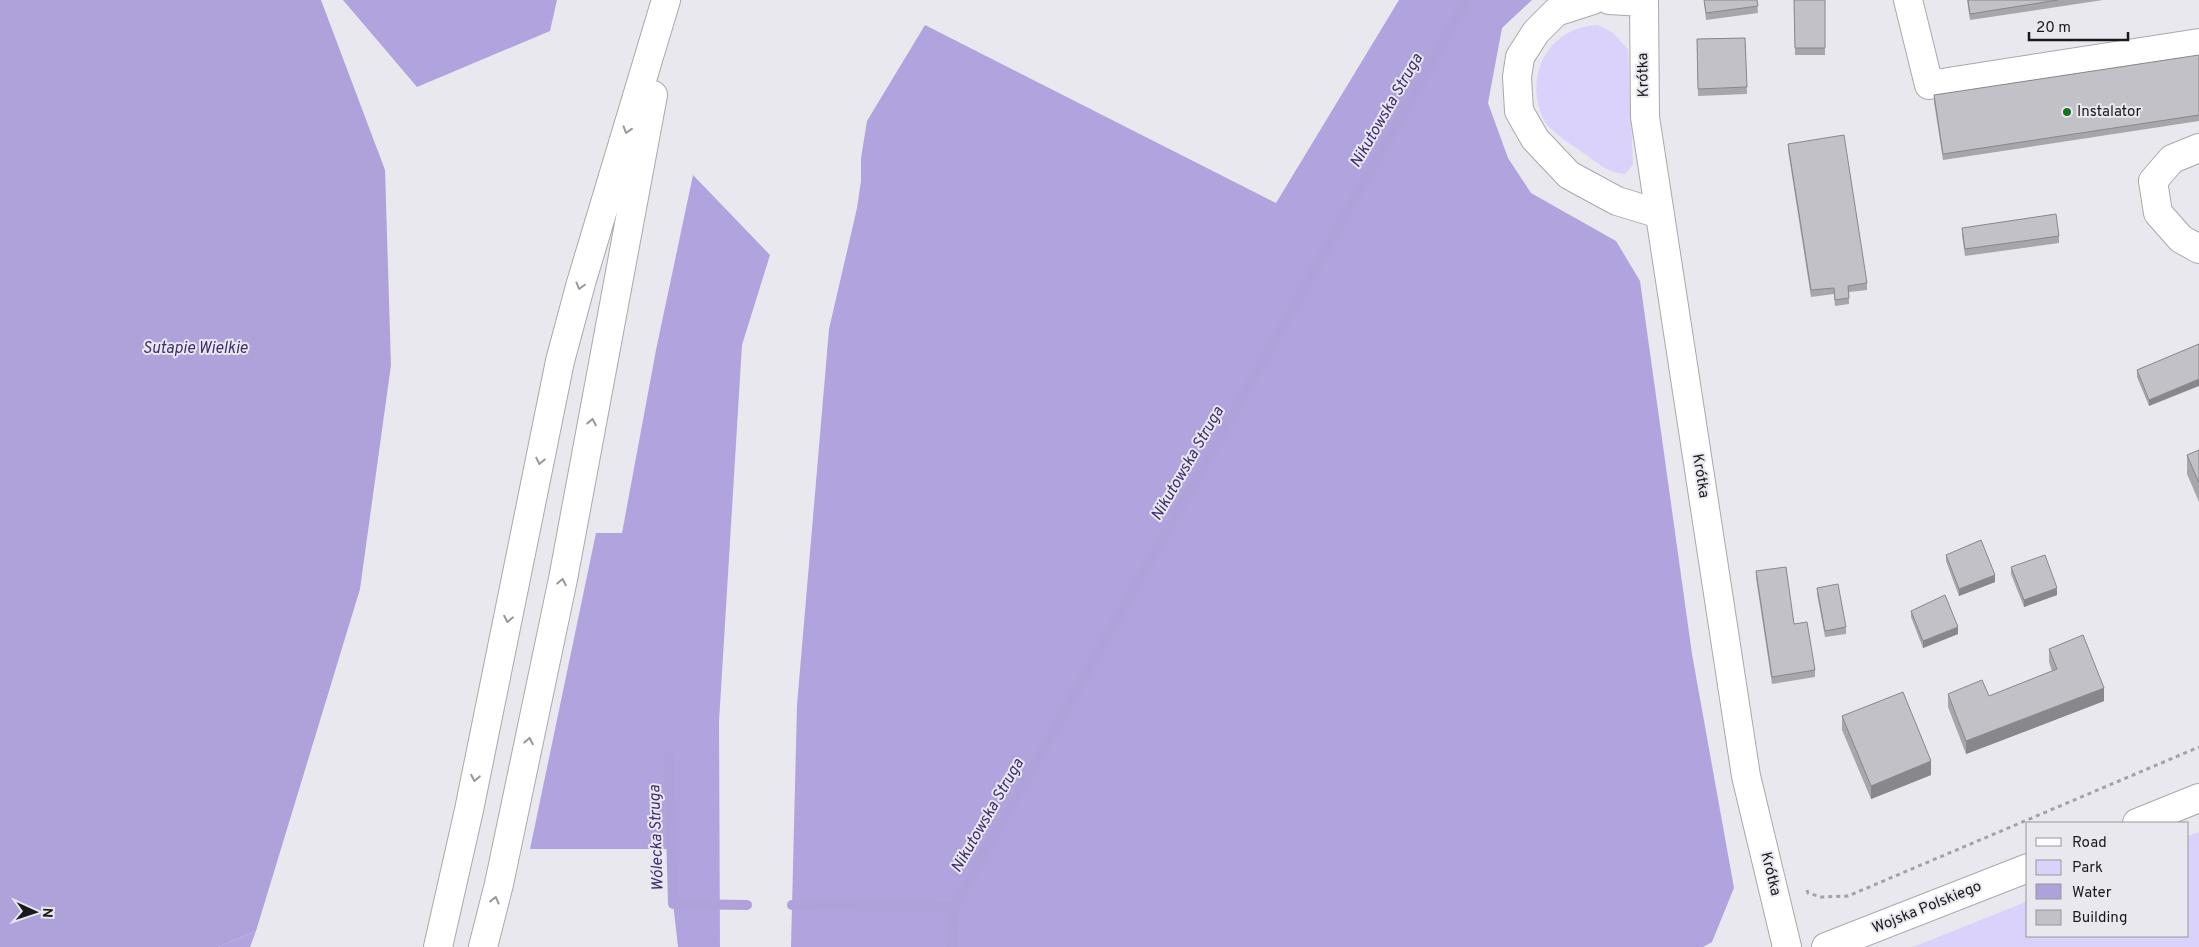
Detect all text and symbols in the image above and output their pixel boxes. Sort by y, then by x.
scale bar [2029,10,2128,42]
text: 20 m [2036,19,2071,38]
water label: Nikutowska Struga [1346,50,1428,172]
street label: Krótka [1634,53,1654,97]
place label: Instalator [2077,103,2141,122]
marker: Instalator [2061,106,2073,118]
one-way arrow [622,126,632,134]
one-way arrow [575,282,586,290]
water label: Sutapie Wielkie [142,339,248,359]
water label: Nikutowska Struga [1147,403,1229,525]
one-way arrow [586,418,597,426]
street label: Krótka [1687,452,1713,500]
one-way arrow [535,457,546,466]
one-way arrow [556,577,567,586]
one-way arrow [503,615,513,624]
one-way arrow [523,736,534,745]
water label: Nikutowska Struga [947,755,1029,877]
one-way arrow [471,774,481,783]
water label: Wólecka Struga [645,784,669,891]
legend [2026,822,2189,937]
text: Road [2072,834,2107,853]
street label: Krótka [1755,850,1785,898]
text: Park [2072,859,2103,878]
street label: Wojska Polskiego [1870,877,1984,939]
text: Water [2072,884,2112,903]
north arrow [10,887,60,937]
one-way arrow [490,896,500,904]
text: N [38,907,55,918]
text: Building [2072,909,2127,928]

